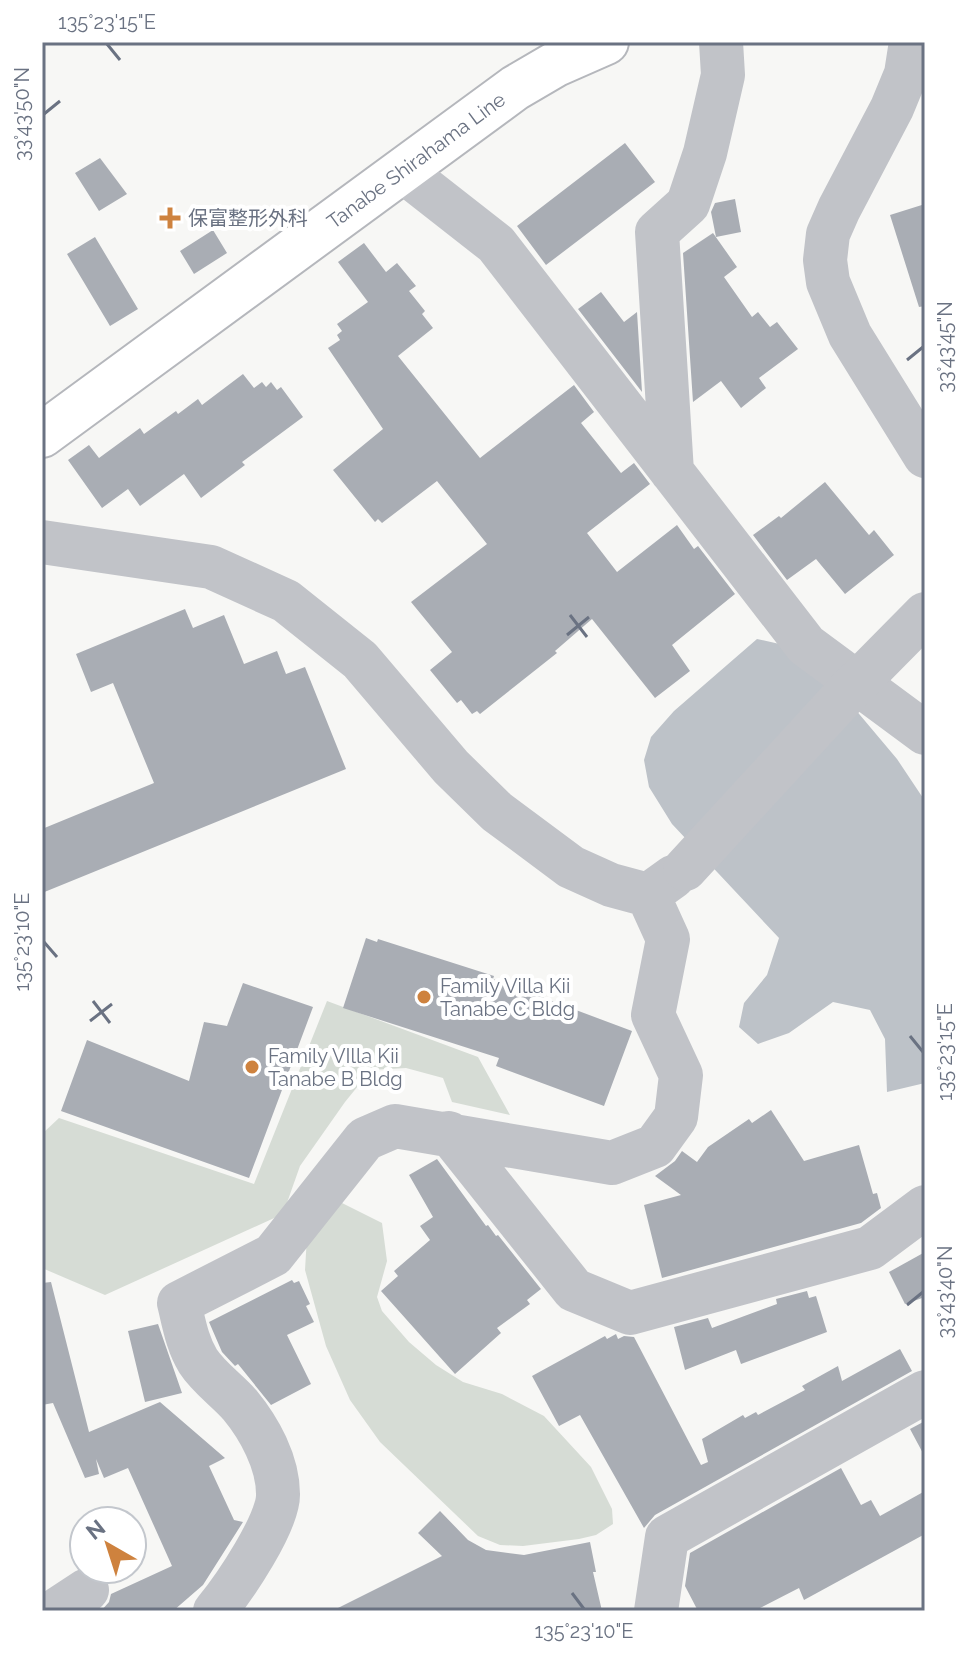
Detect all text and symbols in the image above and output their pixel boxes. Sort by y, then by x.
text: 135°23'15"E [58,10,156,34]
text: 33°43'50"N [10,67,34,161]
street label: Tanabe Shirahama Line [322,87,510,234]
place label: 保富整形外科 [188,206,308,230]
marker: 保富整形外科 [159,207,181,229]
text: 33°43'45"N [933,301,957,393]
text: 135°23'10"E [10,892,34,992]
place label: Family Villa Kii Tanabe C Bldg [440,974,575,1021]
marker: Family Villa Kii Tanabe C Bldg [415,988,433,1006]
text: 135°23'15"E [933,1003,957,1101]
place label: Family VIlla Kii Tanabe B Bldg [268,1044,403,1091]
marker: Family VIlla Kii Tanabe B Bldg [243,1058,261,1076]
text: 33°43'40"N [933,1246,957,1338]
north arrow [68,1505,148,1585]
text: N [81,1514,110,1545]
text: 135°23'10"E [534,1619,634,1643]

